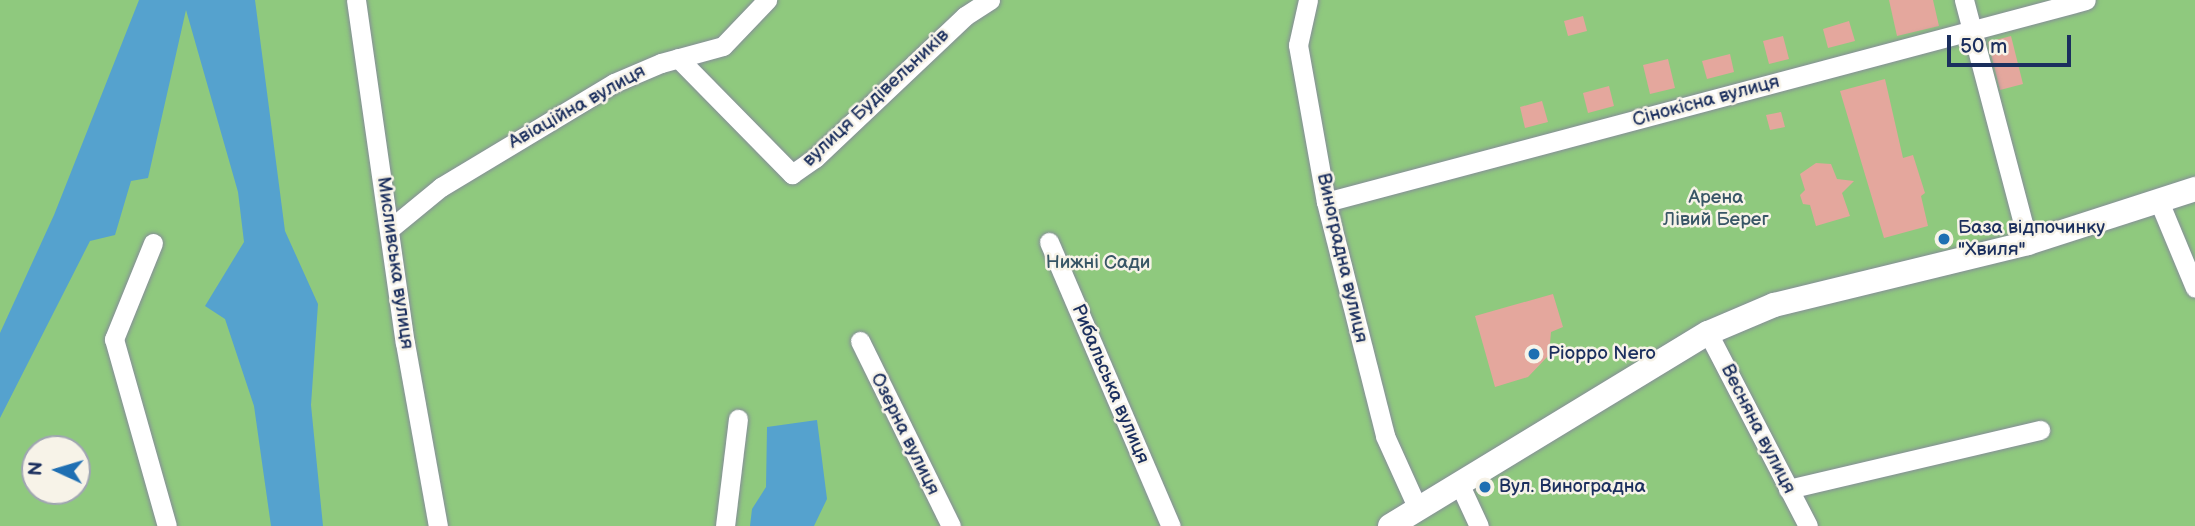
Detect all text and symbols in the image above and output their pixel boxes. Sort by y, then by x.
scale bar [1950,21,2074,65]
street label: вулиця Будівельників [798,24,954,172]
text: 50 m [1960,34,2007,59]
street label: Авіаційна вулиця [505,60,649,154]
street label: Сінокісна вулиця [1630,70,1782,132]
street label: Виноградна вулиця [1311,171,1373,345]
street label: Мисливська вулиця [372,175,418,351]
park label: Арена Лівий Берег [1663,187,1769,231]
place label: База відпочинку "Хвиля" [1958,217,2105,261]
marker: База відпочинку "Хвиля" [1936,231,1952,247]
park label: Нижні Сади [1046,252,1150,274]
street label: Рибальська вулиця [1066,301,1154,467]
place label: Pioppo Nero [1548,343,1656,365]
marker: Pioppo Nero [1526,346,1542,362]
street label: Весняна вулиця [1716,360,1800,498]
street label: Озерна вулиця [866,369,944,499]
north arrow [21,435,91,505]
text: N [25,461,49,477]
place label: Вул. Виноградна [1499,476,1646,498]
marker: Вул. Виноградна [1477,479,1493,495]

